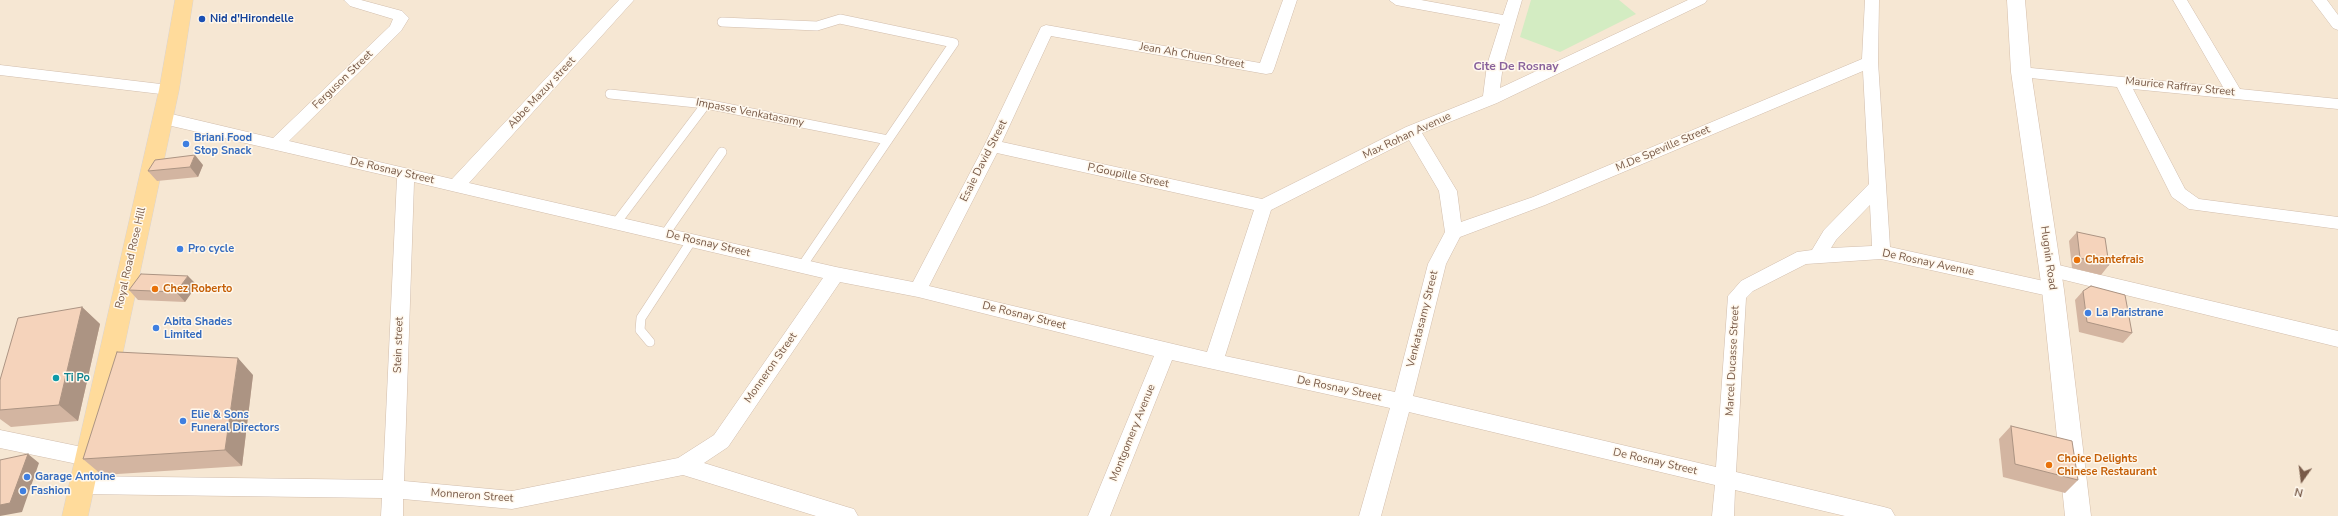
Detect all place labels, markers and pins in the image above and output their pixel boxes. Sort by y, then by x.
place label: Nid d'Hirondelle [210,12,294,26]
marker: Nid d'Hirondelle [197,14,207,24]
place label: Briani Food Stop Snack [194,131,252,157]
marker: Briani Food Stop Snack [181,139,191,149]
place label: Pro cycle [188,242,234,256]
marker: Pro cycle [175,244,185,254]
place label: Chantefrais [2085,253,2144,267]
marker: Chantefrais [2072,255,2082,265]
place label: Chez Roberto [163,282,232,296]
marker: Chez Roberto [150,284,160,294]
place label: La Paristrane [2096,306,2163,320]
marker: La Paristrane [2083,308,2093,318]
place label: Abita Shades Limited [164,315,232,341]
marker: Abita Shades Limited [151,323,161,333]
place label: Ti Po [64,371,90,385]
marker: Ti Po [51,373,61,383]
place label: Elie & Sons Funeral Directors [191,408,279,434]
marker: Elie & Sons Funeral Directors [178,416,188,426]
place label: Choice Delights Chinese Restaurant [2057,452,2157,478]
marker: Choice Delights Chinese Restaurant [2044,460,2054,470]
place label: Garage Antoine [35,470,115,484]
marker: Garage Antoine [22,472,32,482]
place label: Fashion [31,484,70,498]
marker: Fashion [18,486,28,496]

